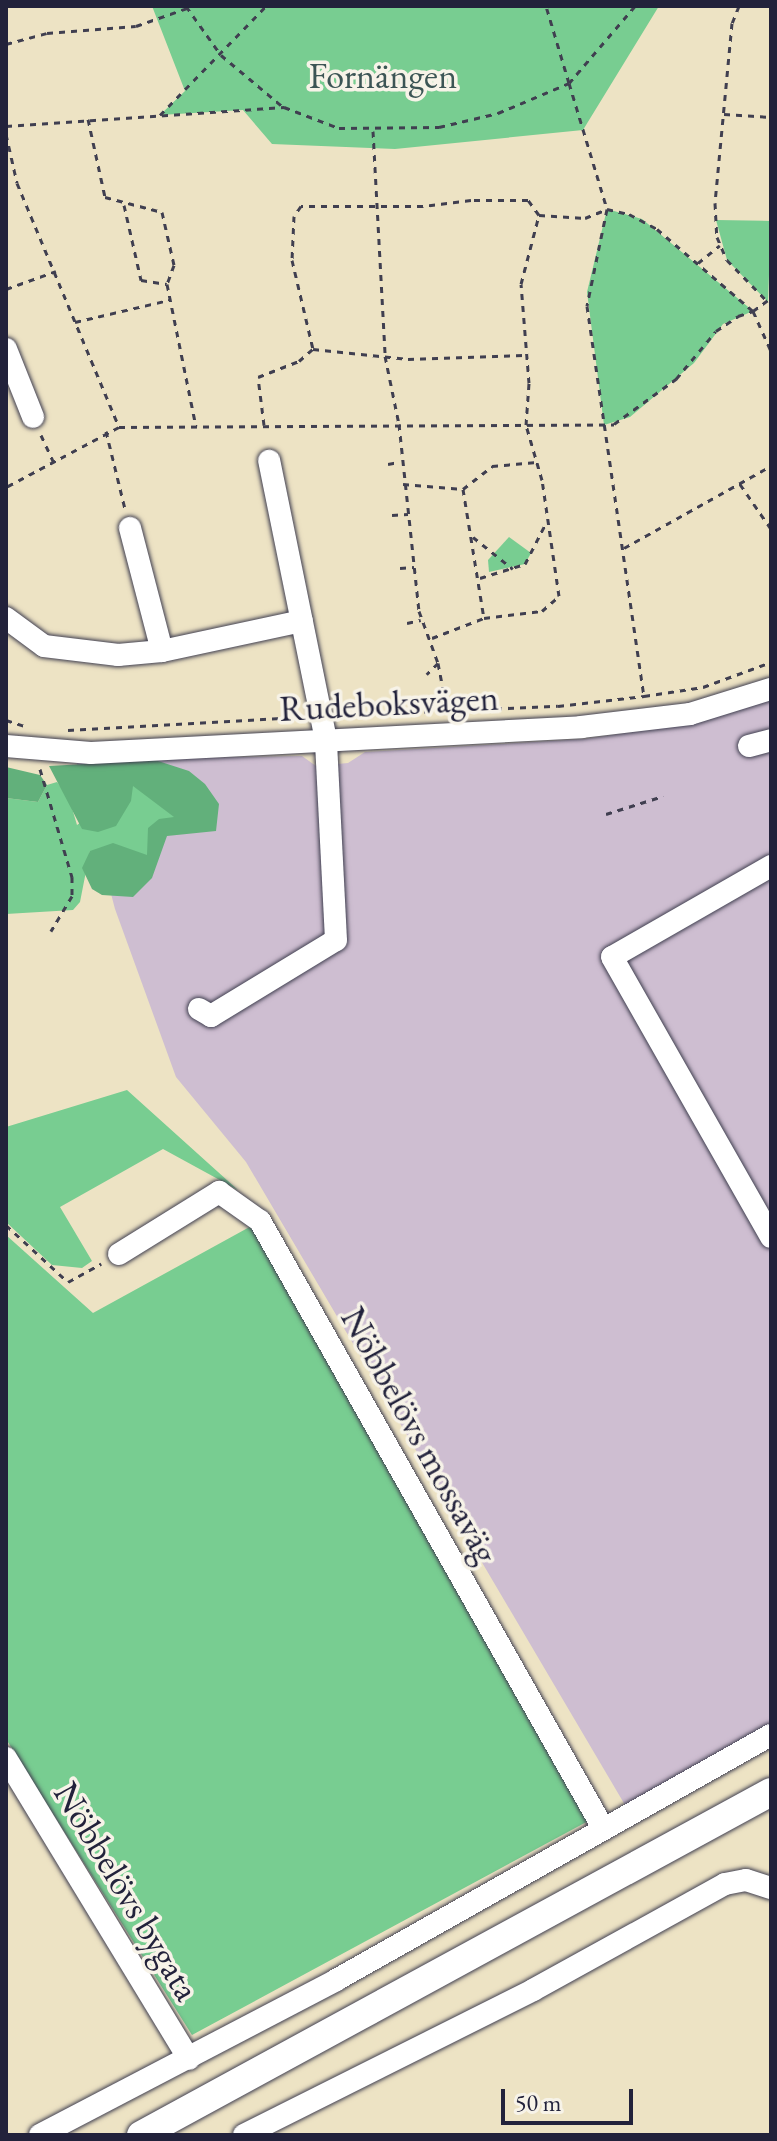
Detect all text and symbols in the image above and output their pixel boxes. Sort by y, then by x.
park label: Fornängen [309,54,457,98]
street label: Rudeboksvägen [278,676,500,730]
street label: Nöbbelövs mossaväg [332,1299,508,1571]
street label: Nöbbelövs bygata [45,1774,209,2008]
scale bar [505,2073,637,2123]
text: 50 m [515,2087,562,2118]

